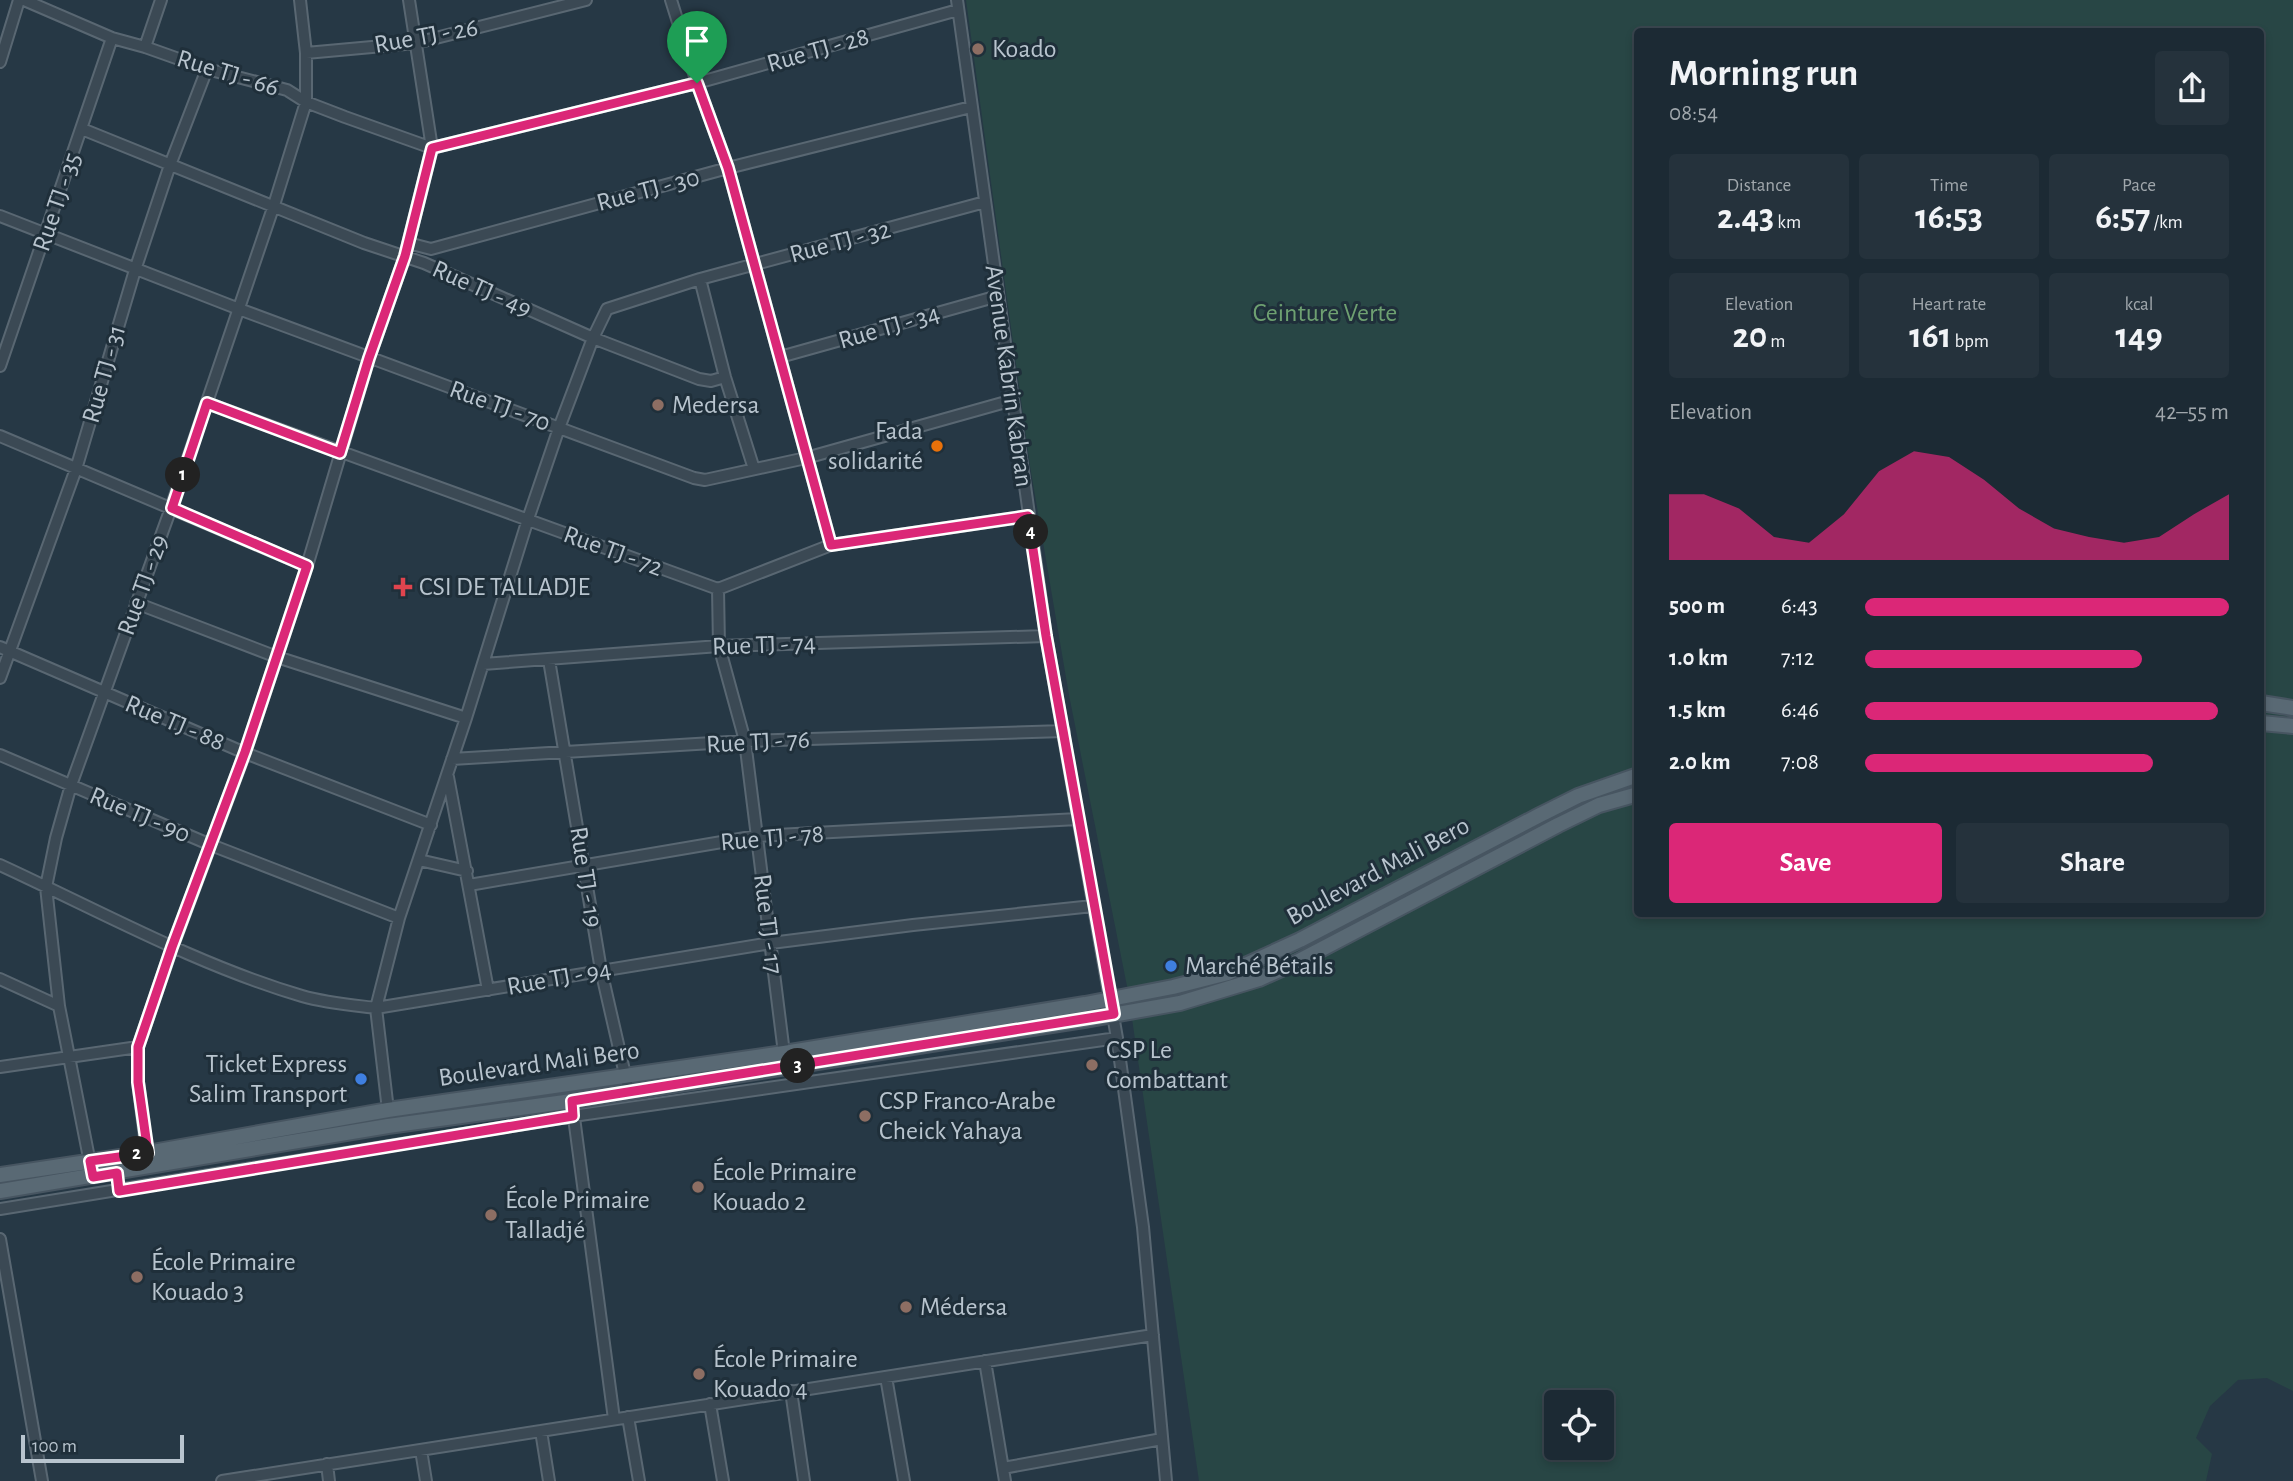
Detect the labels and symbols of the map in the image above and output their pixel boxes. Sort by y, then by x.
pin [667,11,727,83]
street label: Rue TJ - 26 [372,14,480,58]
street label: Rue TJ - 28 [764,23,872,77]
place label: Koado [992,36,1057,62]
marker: Koado [970,41,986,57]
street label: Rue TJ - 66 [174,45,282,101]
street label: Rue TJ - 35 [28,149,86,255]
street label: Rue TJ - 30 [594,164,702,216]
street label: Rue TJ - 32 [787,216,893,268]
street label: Rue TJ - 49 [429,256,535,322]
street label: Avenue Kabrin Kabran [981,263,1037,489]
street label: Rue TJ - 34 [835,300,943,354]
park label: Ceinture Verte [1253,300,1397,326]
street label: Rue TJ - 31 [78,322,130,426]
street label: Rue TJ - 70 [446,376,554,436]
place label: Medersa [672,392,759,418]
marker: Medersa [650,397,666,413]
place label: Fada solidarité [828,418,923,474]
marker: Fada solidarité [929,438,945,454]
pin: 1 [166,458,200,492]
pin: 4 [1014,514,1048,550]
street label: Rue TJ - 72 [560,521,666,581]
street label: Rue TJ - 29 [113,531,173,639]
place label: CSI DE TALLADJE [419,574,590,600]
marker: CSI DE TALLADJE [393,577,413,597]
street label: Rue TJ - 74 [712,630,816,660]
street label: Rue TJ - 88 [121,690,229,756]
street label: Rue TJ - 76 [705,726,811,758]
street label: Rue TJ - 90 [86,782,194,848]
street label: Boulevard Mali Bero [1282,812,1474,930]
street label: Rue TJ - 78 [719,821,825,855]
street label: Rue TJ - 19 [565,825,607,929]
street label: Rue TJ - 17 [749,873,787,976]
place label: Marché Bétails [1185,953,1334,979]
street label: Rue TJ - 94 [505,956,613,1000]
marker: Marché Bétails [1163,958,1179,974]
street label: Boulevard Mali Bero [437,1037,641,1091]
place label: CSP Le Combattant [1106,1037,1228,1093]
pin: 3 [780,1048,816,1084]
place label: Ticket Express Salim Transport [189,1051,347,1107]
marker: CSP Le Combattant [1084,1057,1100,1073]
marker: Ticket Express Salim Transport [353,1071,369,1087]
place label: CSP Franco-Arabe Cheick Yahaya [879,1088,1056,1144]
marker: CSP Franco-Arabe Cheick Yahaya [857,1108,873,1124]
pin: 2 [120,1136,154,1172]
place label: École Primaire Kouado 2 [712,1157,857,1215]
marker: École Primaire Kouado 2 [690,1179,706,1195]
place label: École Primaire Talladjé [505,1185,650,1243]
marker: École Primaire Talladjé [483,1207,499,1223]
place label: École Primaire Kouado 3 [151,1247,296,1305]
marker: École Primaire Kouado 3 [129,1269,145,1285]
place label: Médersa [920,1294,1007,1320]
marker: Médersa [898,1299,914,1315]
place label: École Primaire Kouado 4 [713,1344,858,1402]
marker: École Primaire Kouado 4 [691,1366,707,1382]
scale bar [21,1432,184,1464]

